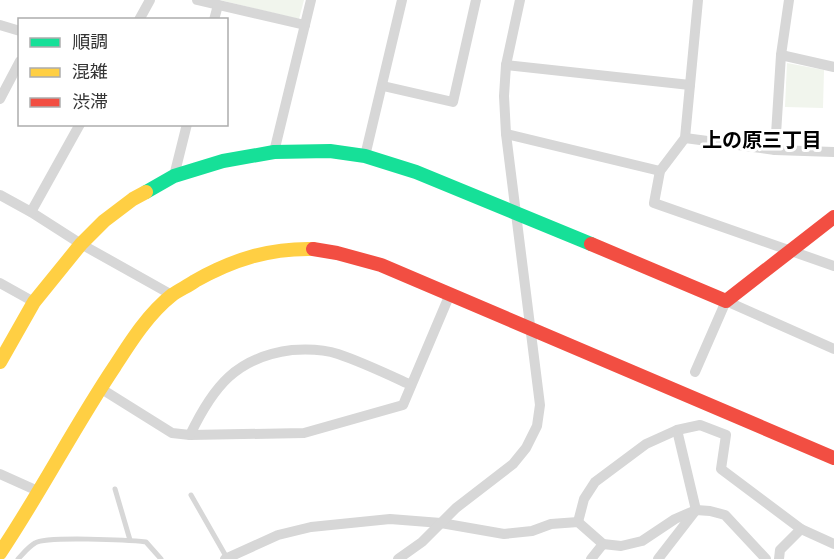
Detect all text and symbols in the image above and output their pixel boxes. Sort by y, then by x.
legend [18,18,228,126]
text: 順調 [72,31,108,53]
text: 混雑 [72,61,108,83]
text: 渋滞 [72,91,108,113]
district label: 上の原三丁目 [702,128,822,152]

